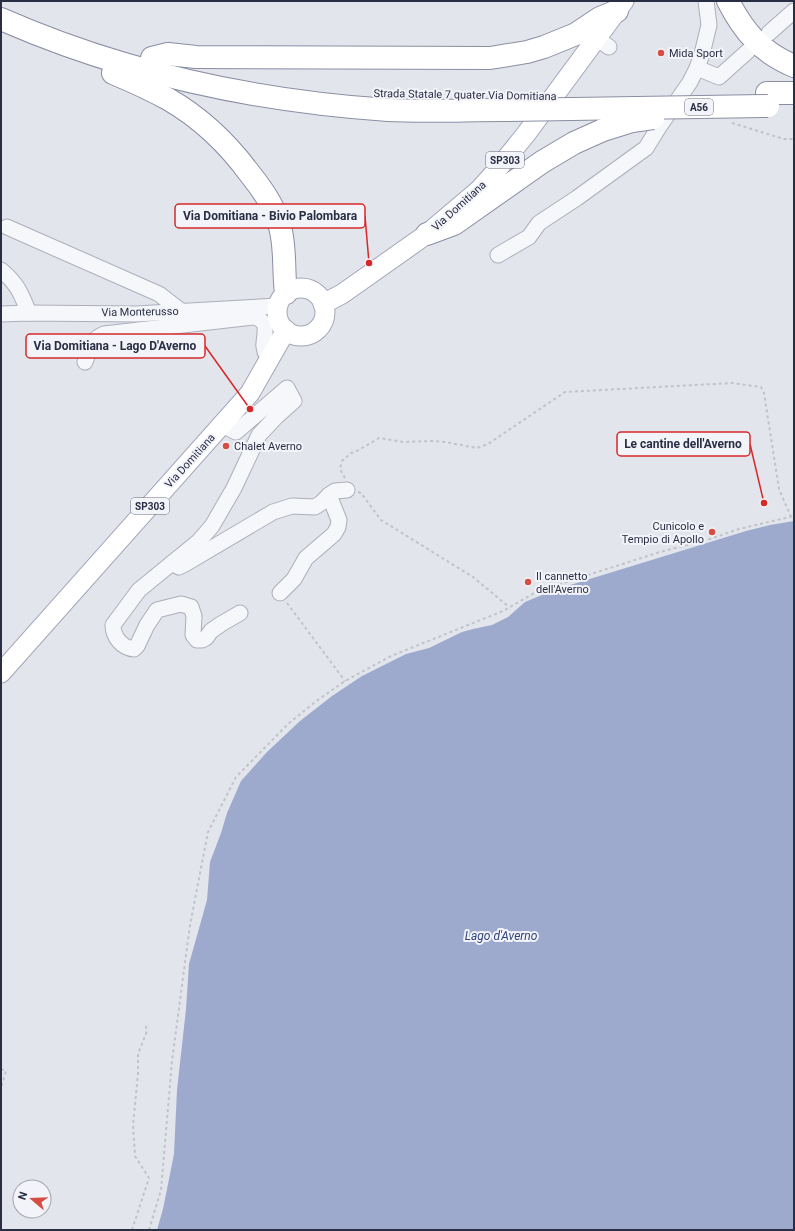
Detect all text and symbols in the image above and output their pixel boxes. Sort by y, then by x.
place label: Mida Sport [669,47,723,60]
marker: Mida Sport [656,48,666,58]
street label: Strada Statale 7 quater Via Domitiana [373,87,557,103]
road number: A56 [685,99,713,115]
road number: SP303 [486,152,524,168]
street label: Via Domitiana [429,178,489,234]
callout: Via Domitiana - Bivio Palombara [175,204,365,228]
text: Via Domitiana - Bivio Palombara [183,209,358,223]
street label: Via Monterusso [101,305,179,319]
callout: Via Domitiana - Lago D'Averno [26,334,205,358]
text: Via Domitiana - Lago D'Averno [34,339,197,353]
street label: Via Domitiana [162,431,218,491]
callout: Le cantine dell'Averno [617,432,750,456]
text: Le cantine dell'Averno [624,437,742,451]
place label: Chalet Averno [234,440,302,453]
marker: Chalet Averno [221,441,231,451]
road number: SP303 [131,498,169,514]
place label: Cunicolo e Tempio di Apollo [622,520,704,546]
marker: Cunicolo e Tempio di Apollo [707,527,717,537]
place label: Il cannetto dell'Averno [536,570,589,596]
marker: Il cannetto dell'Averno [523,577,533,587]
water label: Lago d'Averno [465,929,538,943]
north arrow [12,1179,52,1219]
text: N [16,1190,31,1202]

